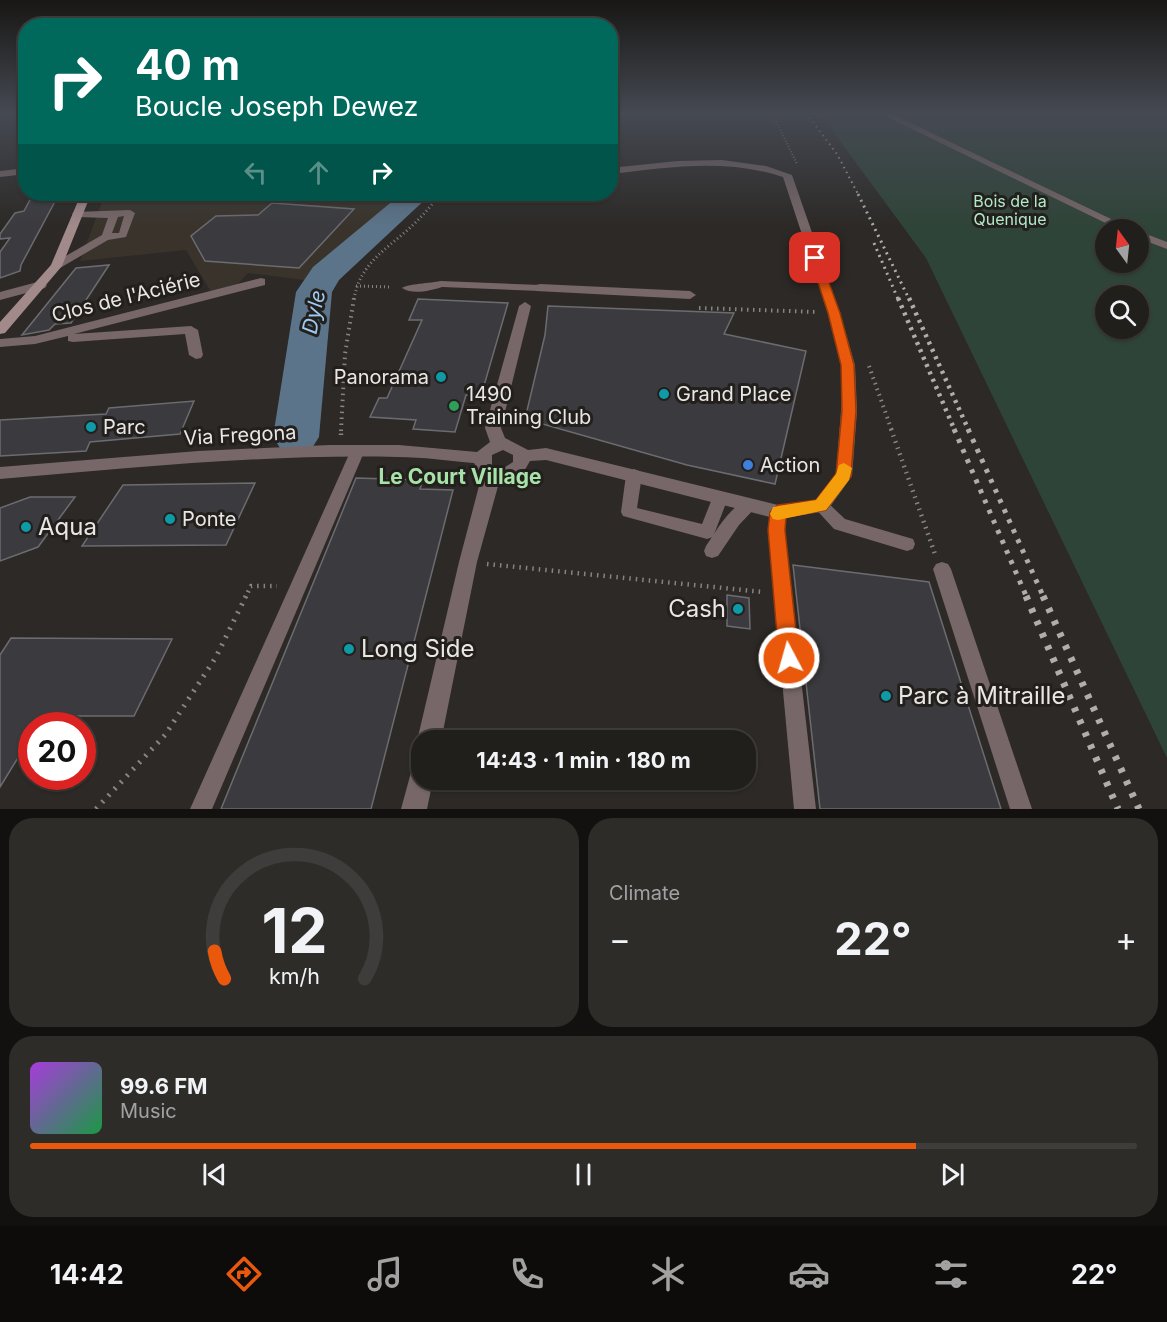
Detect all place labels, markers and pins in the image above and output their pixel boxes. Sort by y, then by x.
pin [789,232,840,283]
place label: Panorama [334,365,429,389]
marker: Panorama [434,370,448,384]
place label: 1490 Training Club [466,382,591,429]
place label: Grand Place [676,382,791,406]
marker: Grand Place [657,387,671,401]
marker: 1490 Training Club [447,399,461,413]
place label: Parc [103,415,146,439]
marker: Parc [84,420,98,434]
place label: Action [760,453,820,477]
marker: Action [741,458,755,472]
place label: Ponte [182,507,236,531]
place label: Aqua [38,512,97,541]
marker: Ponte [163,512,177,526]
marker: Aqua [19,520,33,534]
place label: Cash [668,594,726,623]
marker: Cash [731,602,745,616]
place label: Long Side [361,634,475,663]
marker: Long Side [342,642,356,656]
place label: Parc à Mitraille [898,681,1065,710]
marker: Parc à Mitraille [879,689,893,703]

